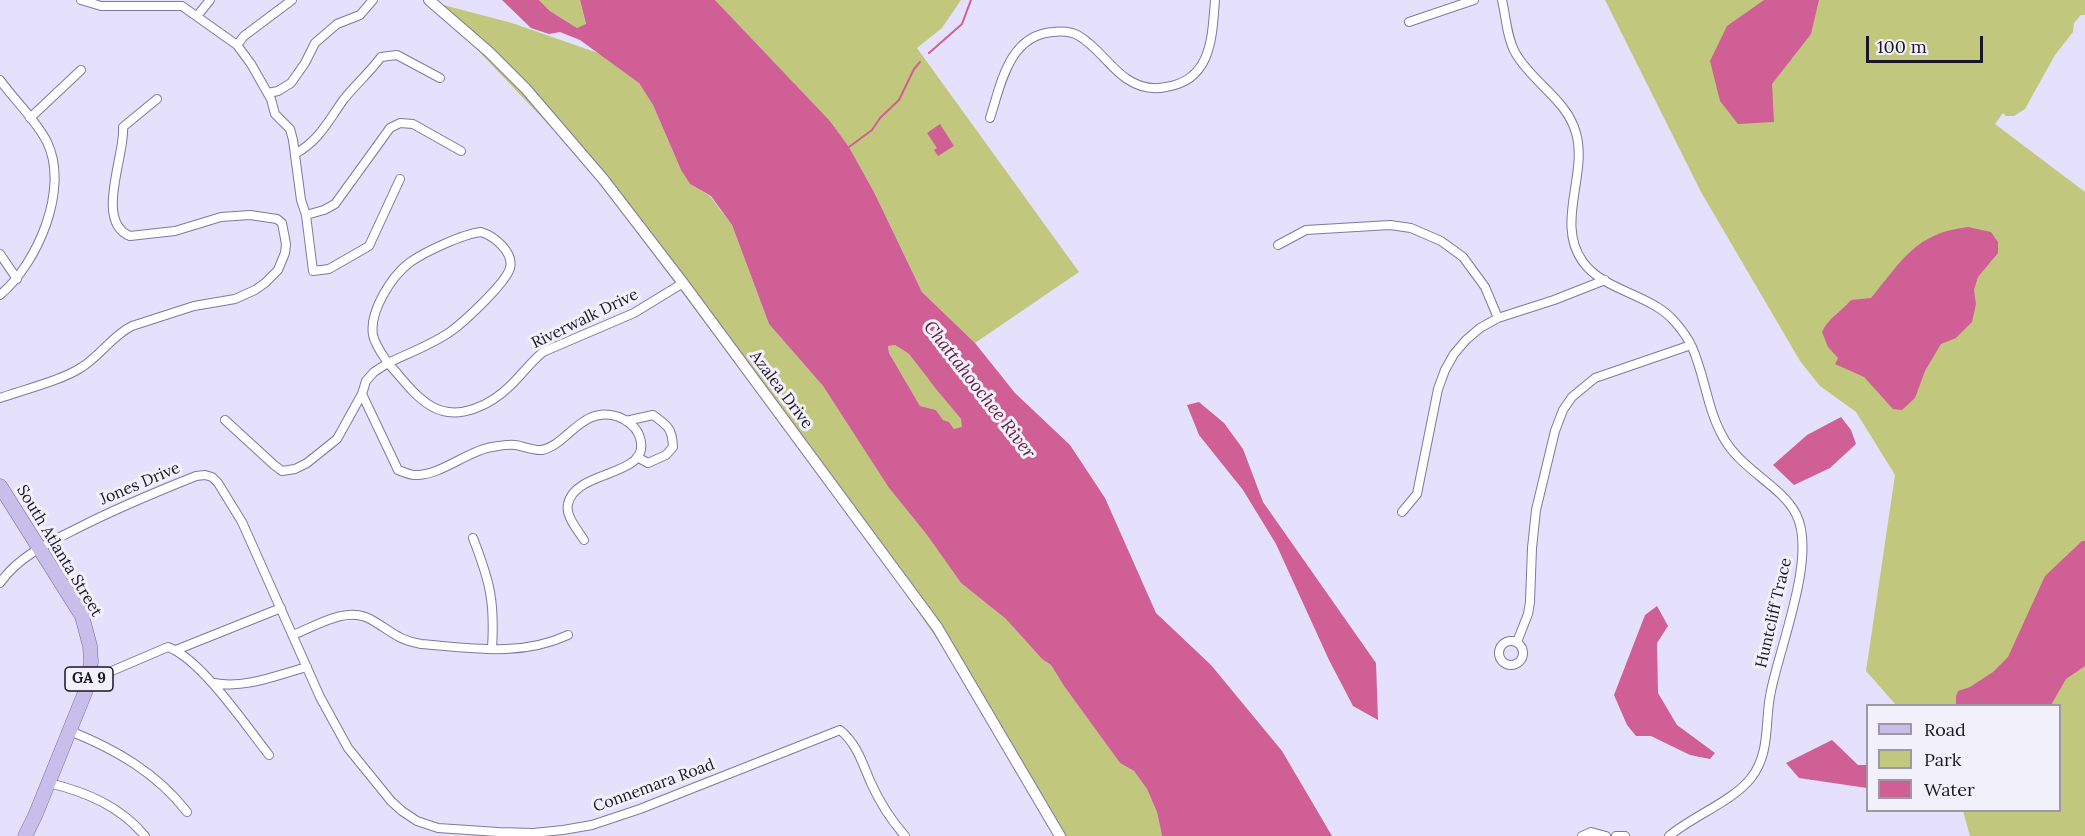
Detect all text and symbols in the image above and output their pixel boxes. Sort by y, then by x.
scale bar [1869,24,1986,62]
text: 100 m [1877,35,1927,58]
street label: Riverwalk Drive [529,285,641,353]
water label: Chattahoochee River [919,317,1039,463]
street label: Azalea Drive [746,347,816,433]
street label: Jones Drive [97,459,183,509]
street label: South Atlanta Street [12,482,106,620]
street label: Huntcliff Trace [1752,556,1796,670]
road number: GA 9 [65,667,113,691]
legend [1866,704,2061,812]
text: Road [1924,718,1966,741]
text: Park [1924,748,1961,771]
street label: Connemara Road [591,755,717,817]
text: Water [1924,778,1975,801]

